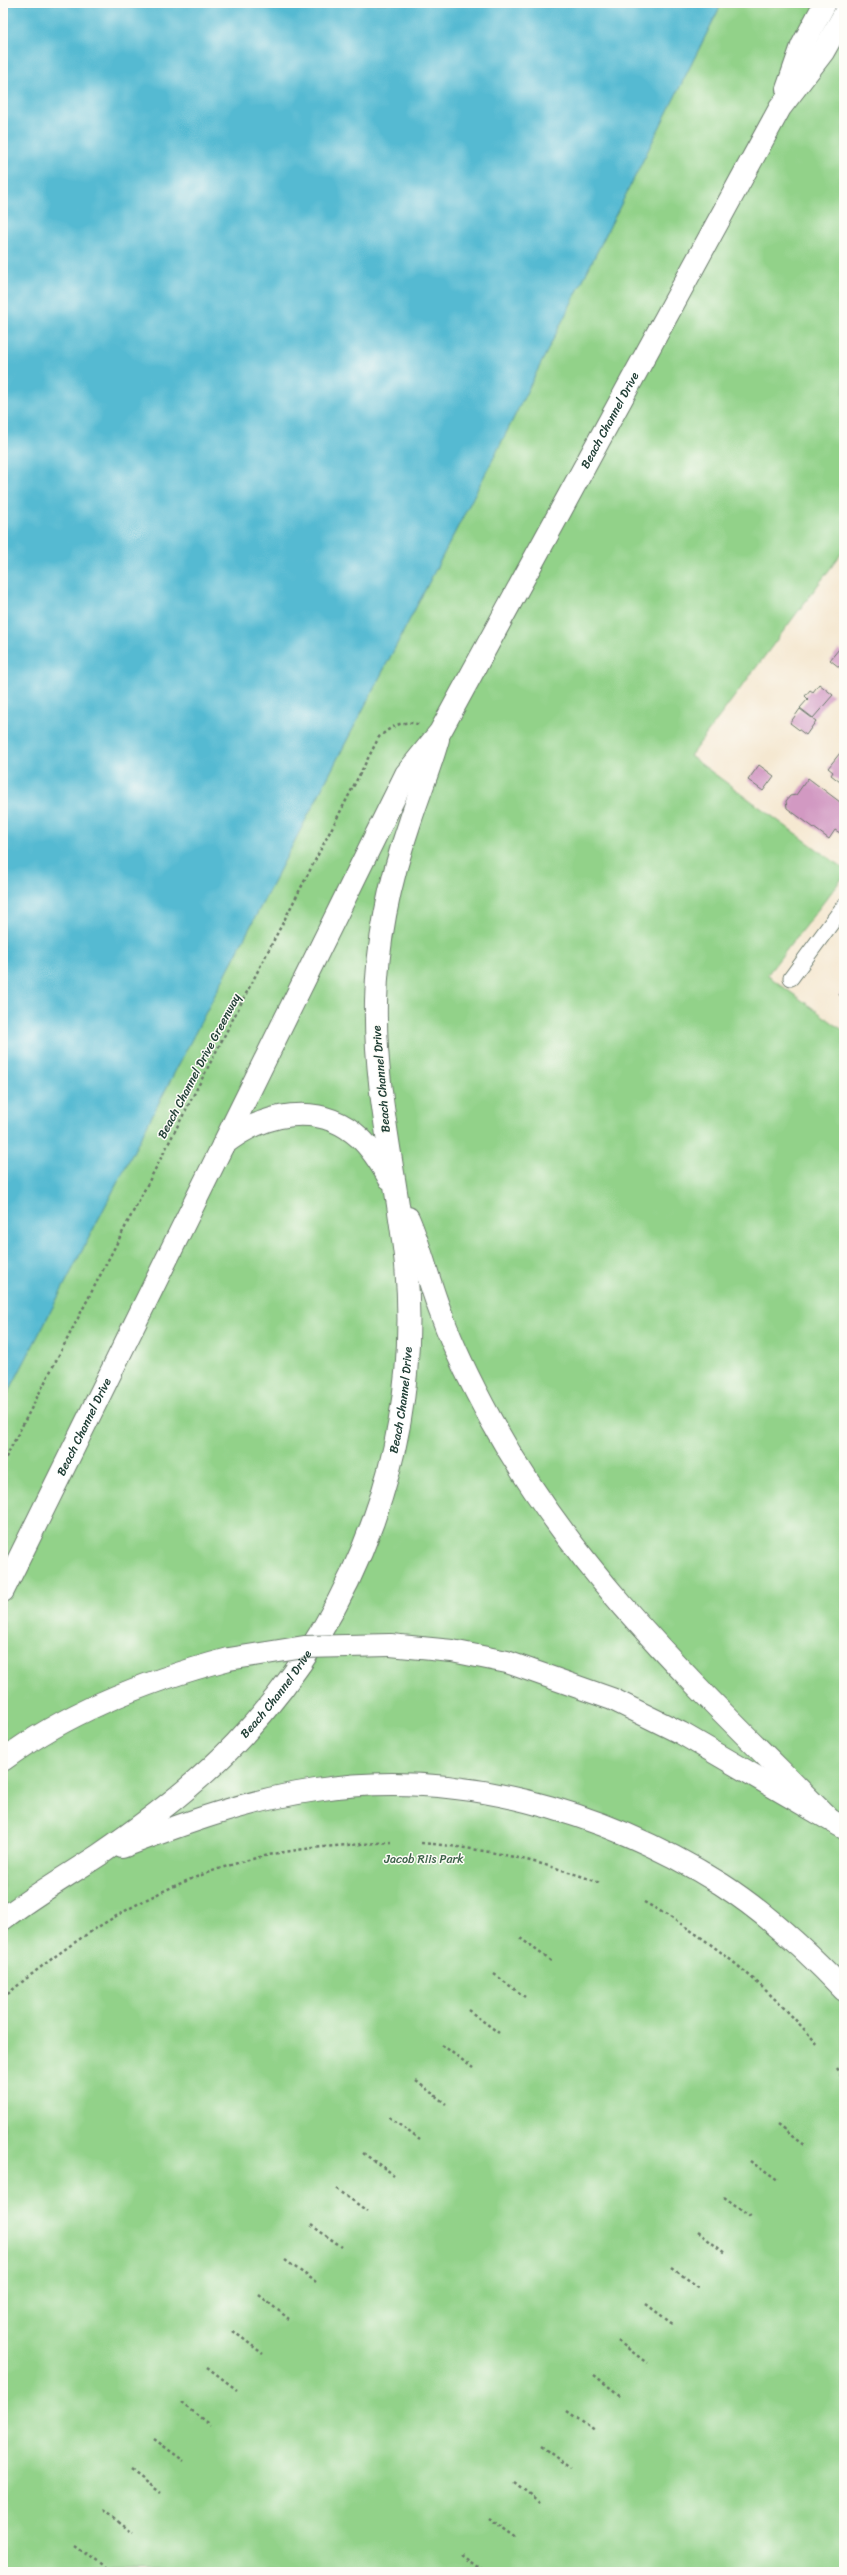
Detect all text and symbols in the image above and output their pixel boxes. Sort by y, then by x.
street label: Beach Channel Drive [574,368,645,473]
street label: Beach Channel Drive Greenway [151,988,247,1143]
street label: Beach Channel Drive [365,1024,397,1133]
street label: Beach Channel Drive [382,1346,419,1456]
street label: Beach Channel Drive [50,1374,118,1480]
street label: Beach Channel Drive [234,1645,318,1743]
park label: Jacob Riis Park [383,1848,464,1870]

